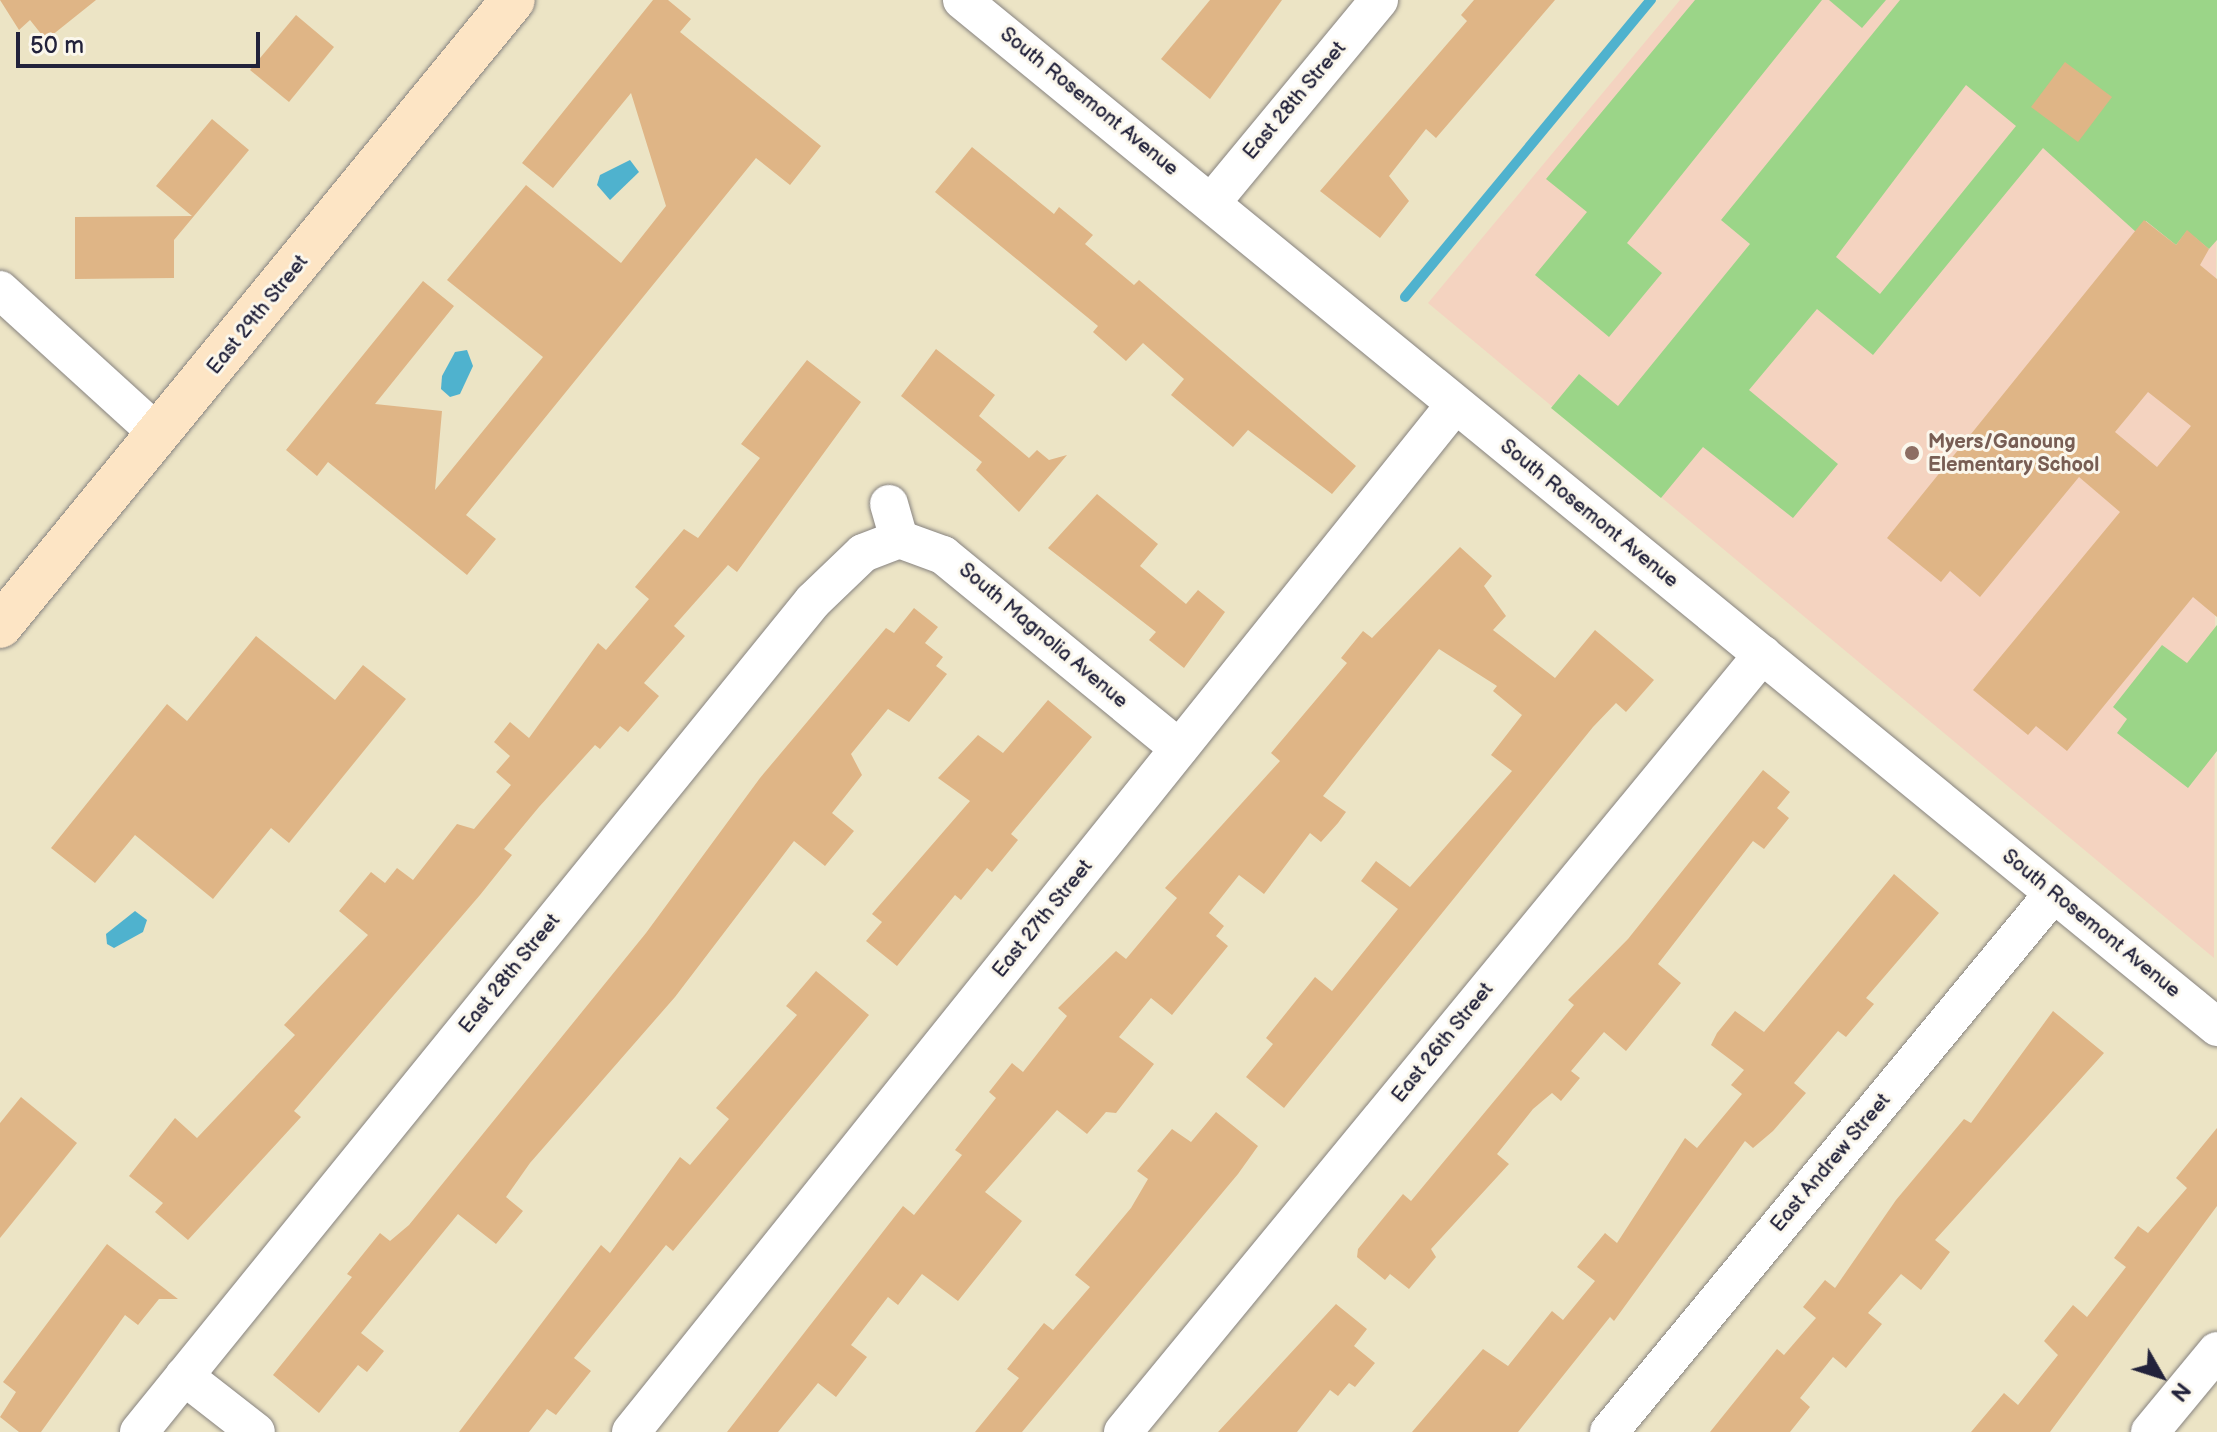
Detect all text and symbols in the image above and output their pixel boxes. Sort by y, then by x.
scale bar [20,16,264,66]
street label: South Rosemont Avenue [995,23,1183,181]
text: 50 m [30,31,84,60]
street label: East 28th Street [1239,37,1351,165]
street label: East 29th Street [202,250,314,380]
place label: Myers/Ganoung Elementary School [1928,430,2100,477]
street label: South Rosemont Avenue [1495,435,1683,593]
marker: Myers/Ganoung Elementary School [1903,444,1921,462]
street label: South Magnolia Avenue [954,558,1132,714]
street label: South Rosemont Avenue [1997,845,2185,1003]
street label: East 27th Street [988,855,1098,983]
street label: East 28th Street [454,909,566,1039]
street label: East 26th Street [1387,978,1499,1108]
street label: East Andrew Street [1766,1089,1896,1237]
north arrow [2121,1336,2201,1416]
text: N [2164,1376,2196,1406]

